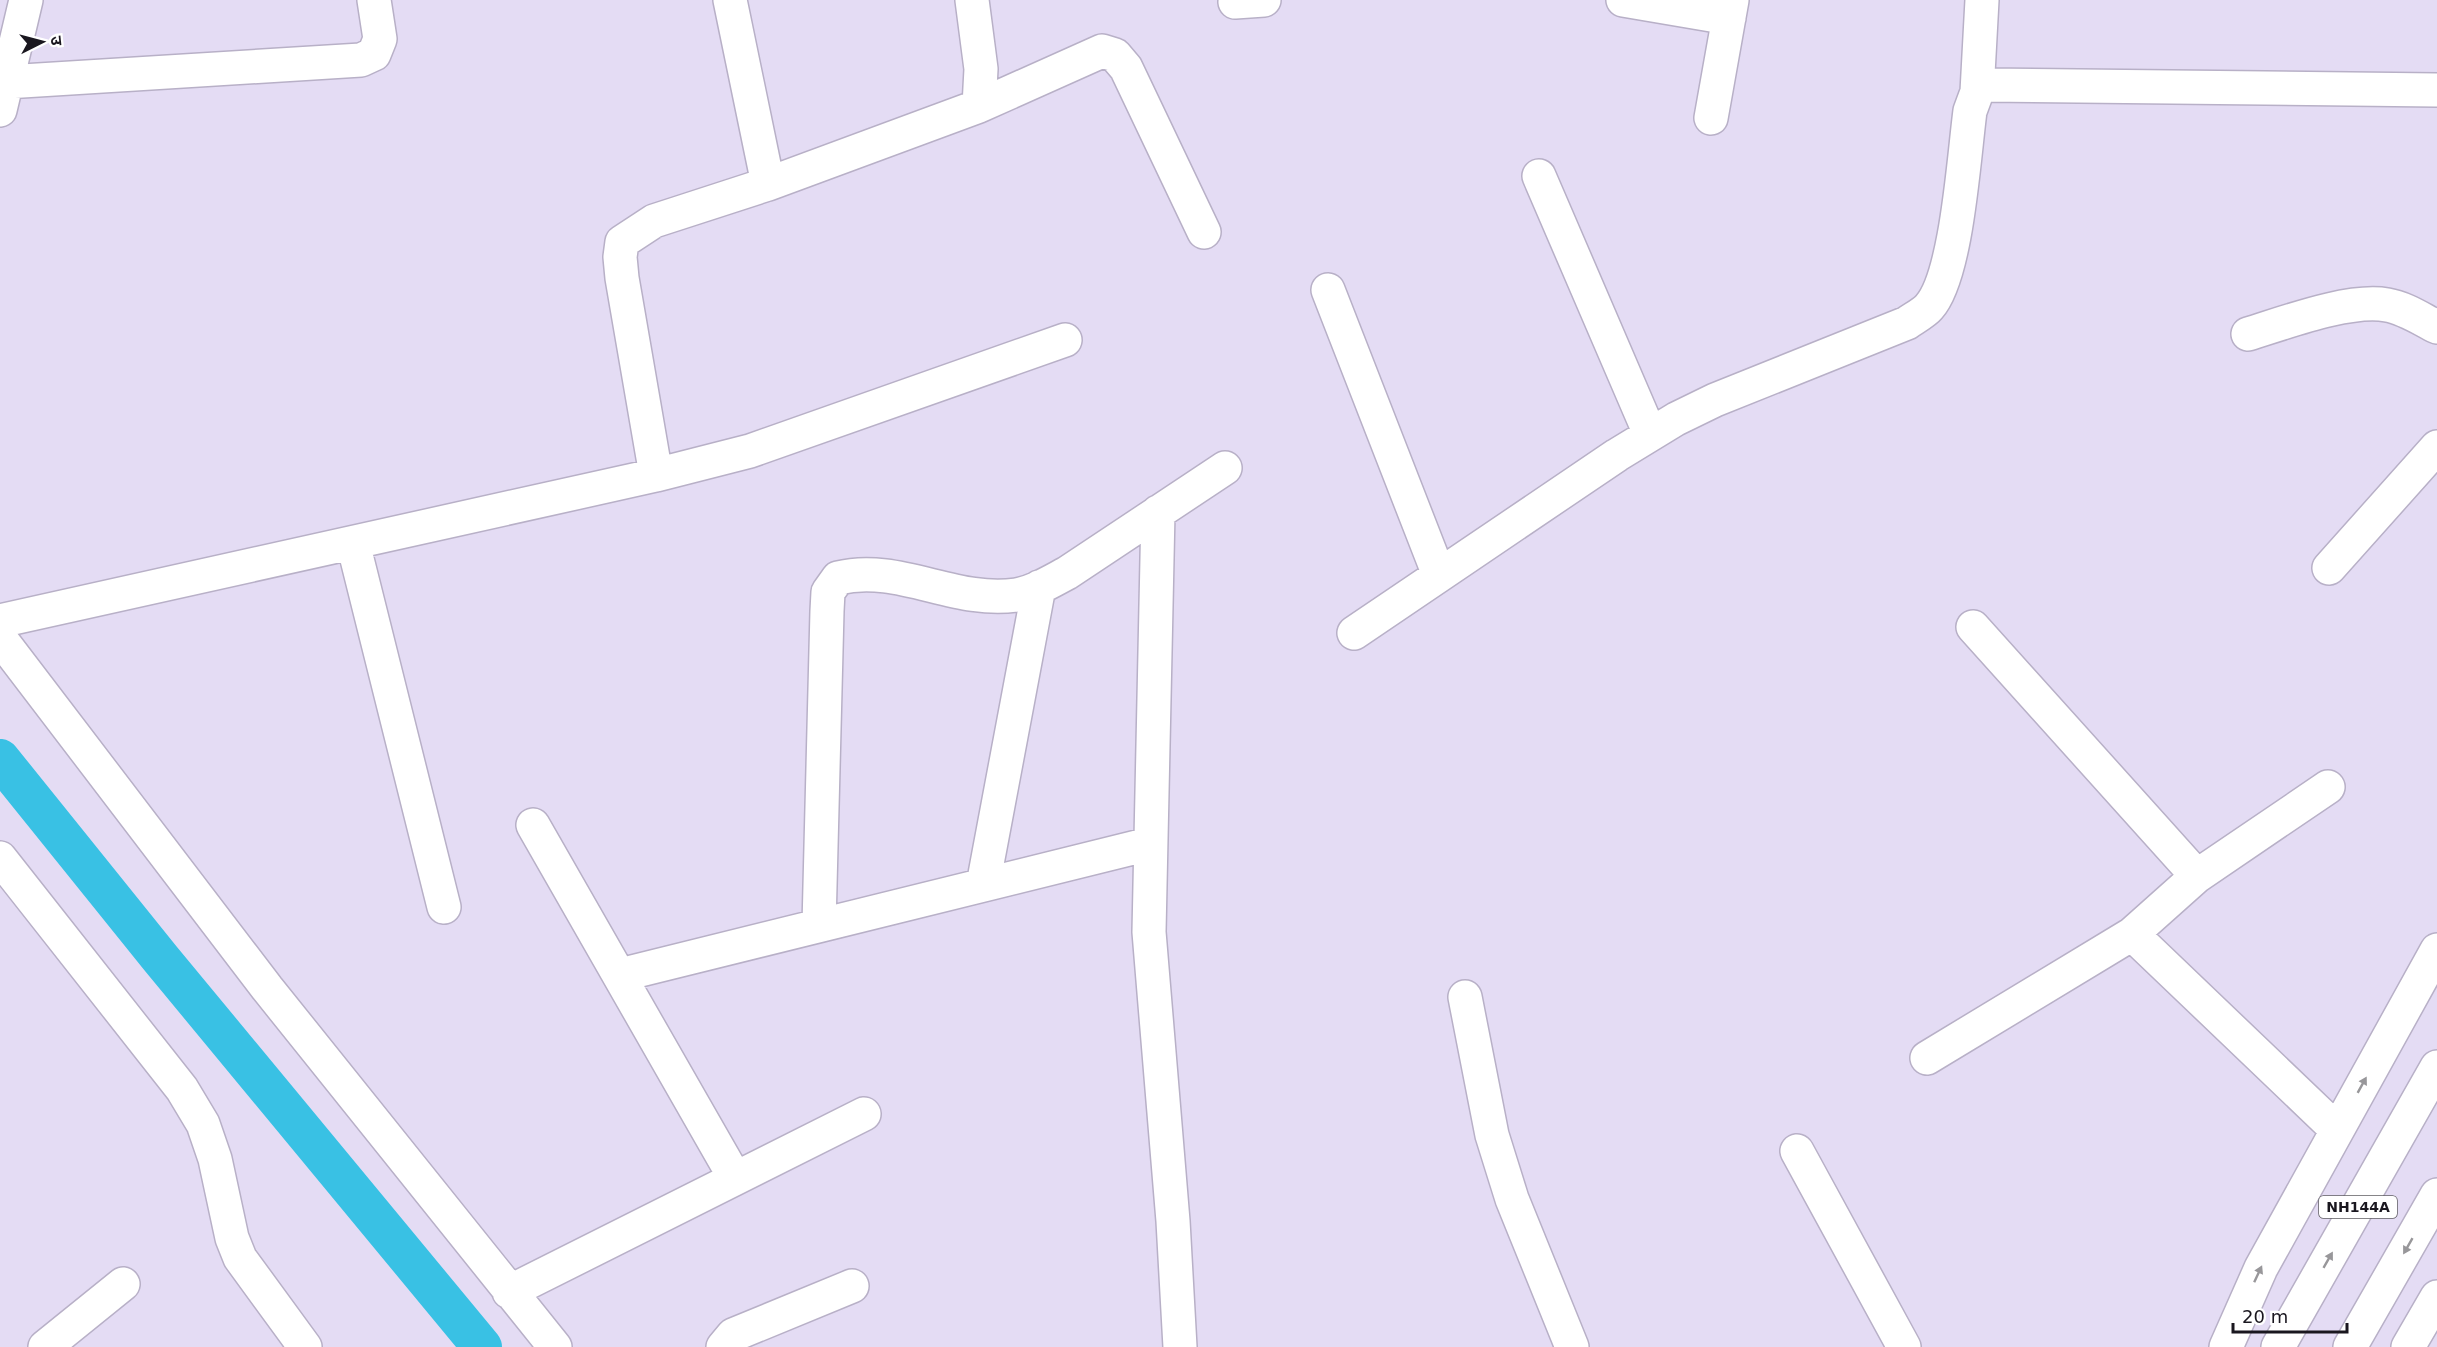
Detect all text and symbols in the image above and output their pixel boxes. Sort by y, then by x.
north arrow [12,12,72,72]
text: उ [46,35,66,47]
one-way arrow [2357,1076,2367,1093]
road number: NH144A [2319,1196,2397,1218]
one-way arrow [2403,1238,2413,1255]
one-way arrow [2323,1251,2333,1268]
one-way arrow [2254,1266,2263,1283]
scale bar [2233,1296,2347,1334]
text: 20 m [2242,1306,2288,1327]

